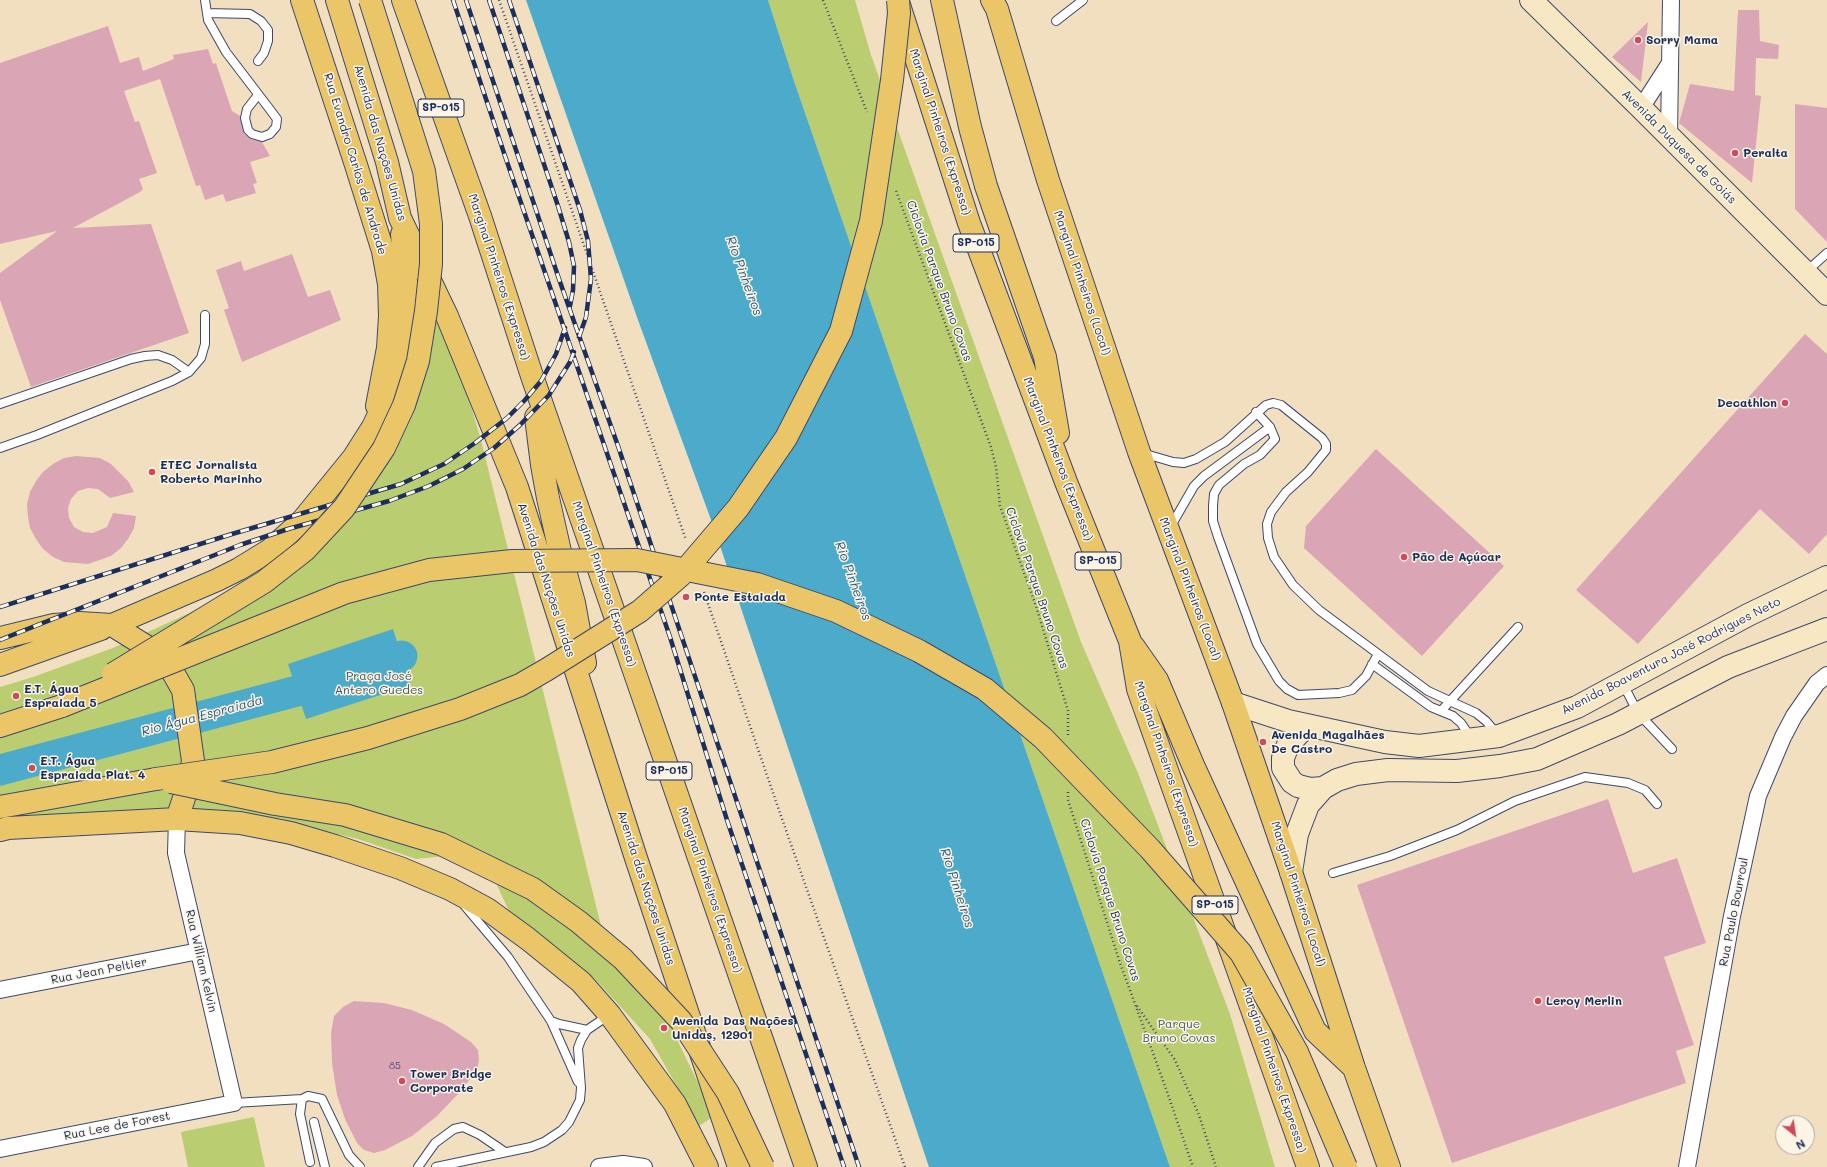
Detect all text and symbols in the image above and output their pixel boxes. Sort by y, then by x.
place label: Sorry Mama [1646,33,1718,47]
marker: Sorry Mama [1633,35,1643,45]
street label: Marginal Pinheiros (Expressa) [906,47,974,217]
street label: Avenida das Nações Unidas [351,63,409,223]
street label: Rua Evandro Carlos de Andrade [320,71,390,257]
street label: Avenida Duquesa de Goiás [1619,87,1739,207]
road number: SP-015 [418,99,464,117]
place label: Peralta [1743,146,1788,160]
marker: Peralta [1730,148,1740,158]
street label: Marginal Pinheiros (Expressa) [465,192,533,362]
street label: Ciclovia Parque Bruno Covas [903,199,975,363]
street label: Marginal Pinheiros (Local) [1050,209,1114,357]
water label: Rio Pinheiros [722,234,766,318]
road number: SP-015 [953,234,999,252]
street label: Marginal Pinheiros (Expressa) [1020,375,1096,543]
place label: Decathlon [1717,396,1777,410]
marker: Decathlon [1780,398,1790,408]
place label: ETEC Jornalista Roberto Marinho [160,458,262,486]
marker: ETEC Jornalista Roberto Marinho [147,467,157,477]
street label: Marginal Pinheiros (Expressa) [569,499,639,669]
street label: Avenida das Nações Unidas [514,501,578,659]
street label: Ciclovia Parque Bruno Covas [1003,505,1071,671]
street label: Marginal Pinheiros (Local) [1156,515,1224,663]
water label: Rio Pinheiros [831,539,875,623]
place label: Pão de Açúcar [1412,550,1501,564]
road number: SP-015 [1075,552,1121,570]
marker: Pão de Açúcar [1399,552,1409,562]
place label: Ponte Estaiada [694,590,786,604]
marker: Ponte Estaiada [681,592,691,602]
street label: Avenida Boaventura José Rodrigues Neto [1559,594,1783,718]
park label: Praça José Antero Guedes [335,669,423,697]
street label: Marginal Pinheiros (Expressa) [1131,679,1201,849]
place label: E.T. Água Espraiada 5 [24,682,97,710]
marker: E.T. Água Espraiada 5 [11,691,21,701]
water label: Rio Água Espraiada [140,692,264,740]
place label: Avenida Magalhães De Castro [1271,728,1384,756]
marker: Avenida Magalhães De Castro [1258,737,1268,747]
place label: E.T. Água Espraiada Plat. 4 [40,754,145,782]
road number: SP-015 [646,762,692,780]
marker: E.T. Água Espraiada Plat. 4 [27,763,37,773]
street label: Marginal Pinheiros (Expressa) [675,805,745,975]
street label: Avenida das Nações Unidas [614,809,678,967]
street label: Ciclovia Parque Bruno Covas [1077,817,1143,983]
street label: Marginal Pinheiros (Local) [1268,819,1328,969]
water label: Rio Pinheiros [937,846,977,930]
street label: Rua Paulo Bourroul [1716,856,1752,968]
road number: SP-015 [1192,896,1238,914]
street label: Rua William Kelvin [182,908,220,1014]
street label: Rua Jean Peltier [50,955,148,987]
street label: Marginal Pinheiros (Expressa) [1239,985,1309,1155]
place label: Leroy Merlin [1546,994,1622,1008]
marker: Leroy Merlin [1533,996,1543,1006]
place label: Avenida Das Nações Unidas, 12901 [672,1014,794,1042]
park label: Parque Bruno Covas [1143,1017,1215,1045]
marker: Avenida Das Nações Unidas, 12901 [659,1023,669,1033]
house number: 85 [389,1060,401,1072]
place label: Tower Bridge Corporate [410,1067,492,1095]
marker: Tower Bridge Corporate [397,1076,407,1086]
street label: Rua Lee de Forest [63,1109,171,1143]
north arrow [1775,1115,1815,1155]
text: N [1793,1136,1808,1154]

